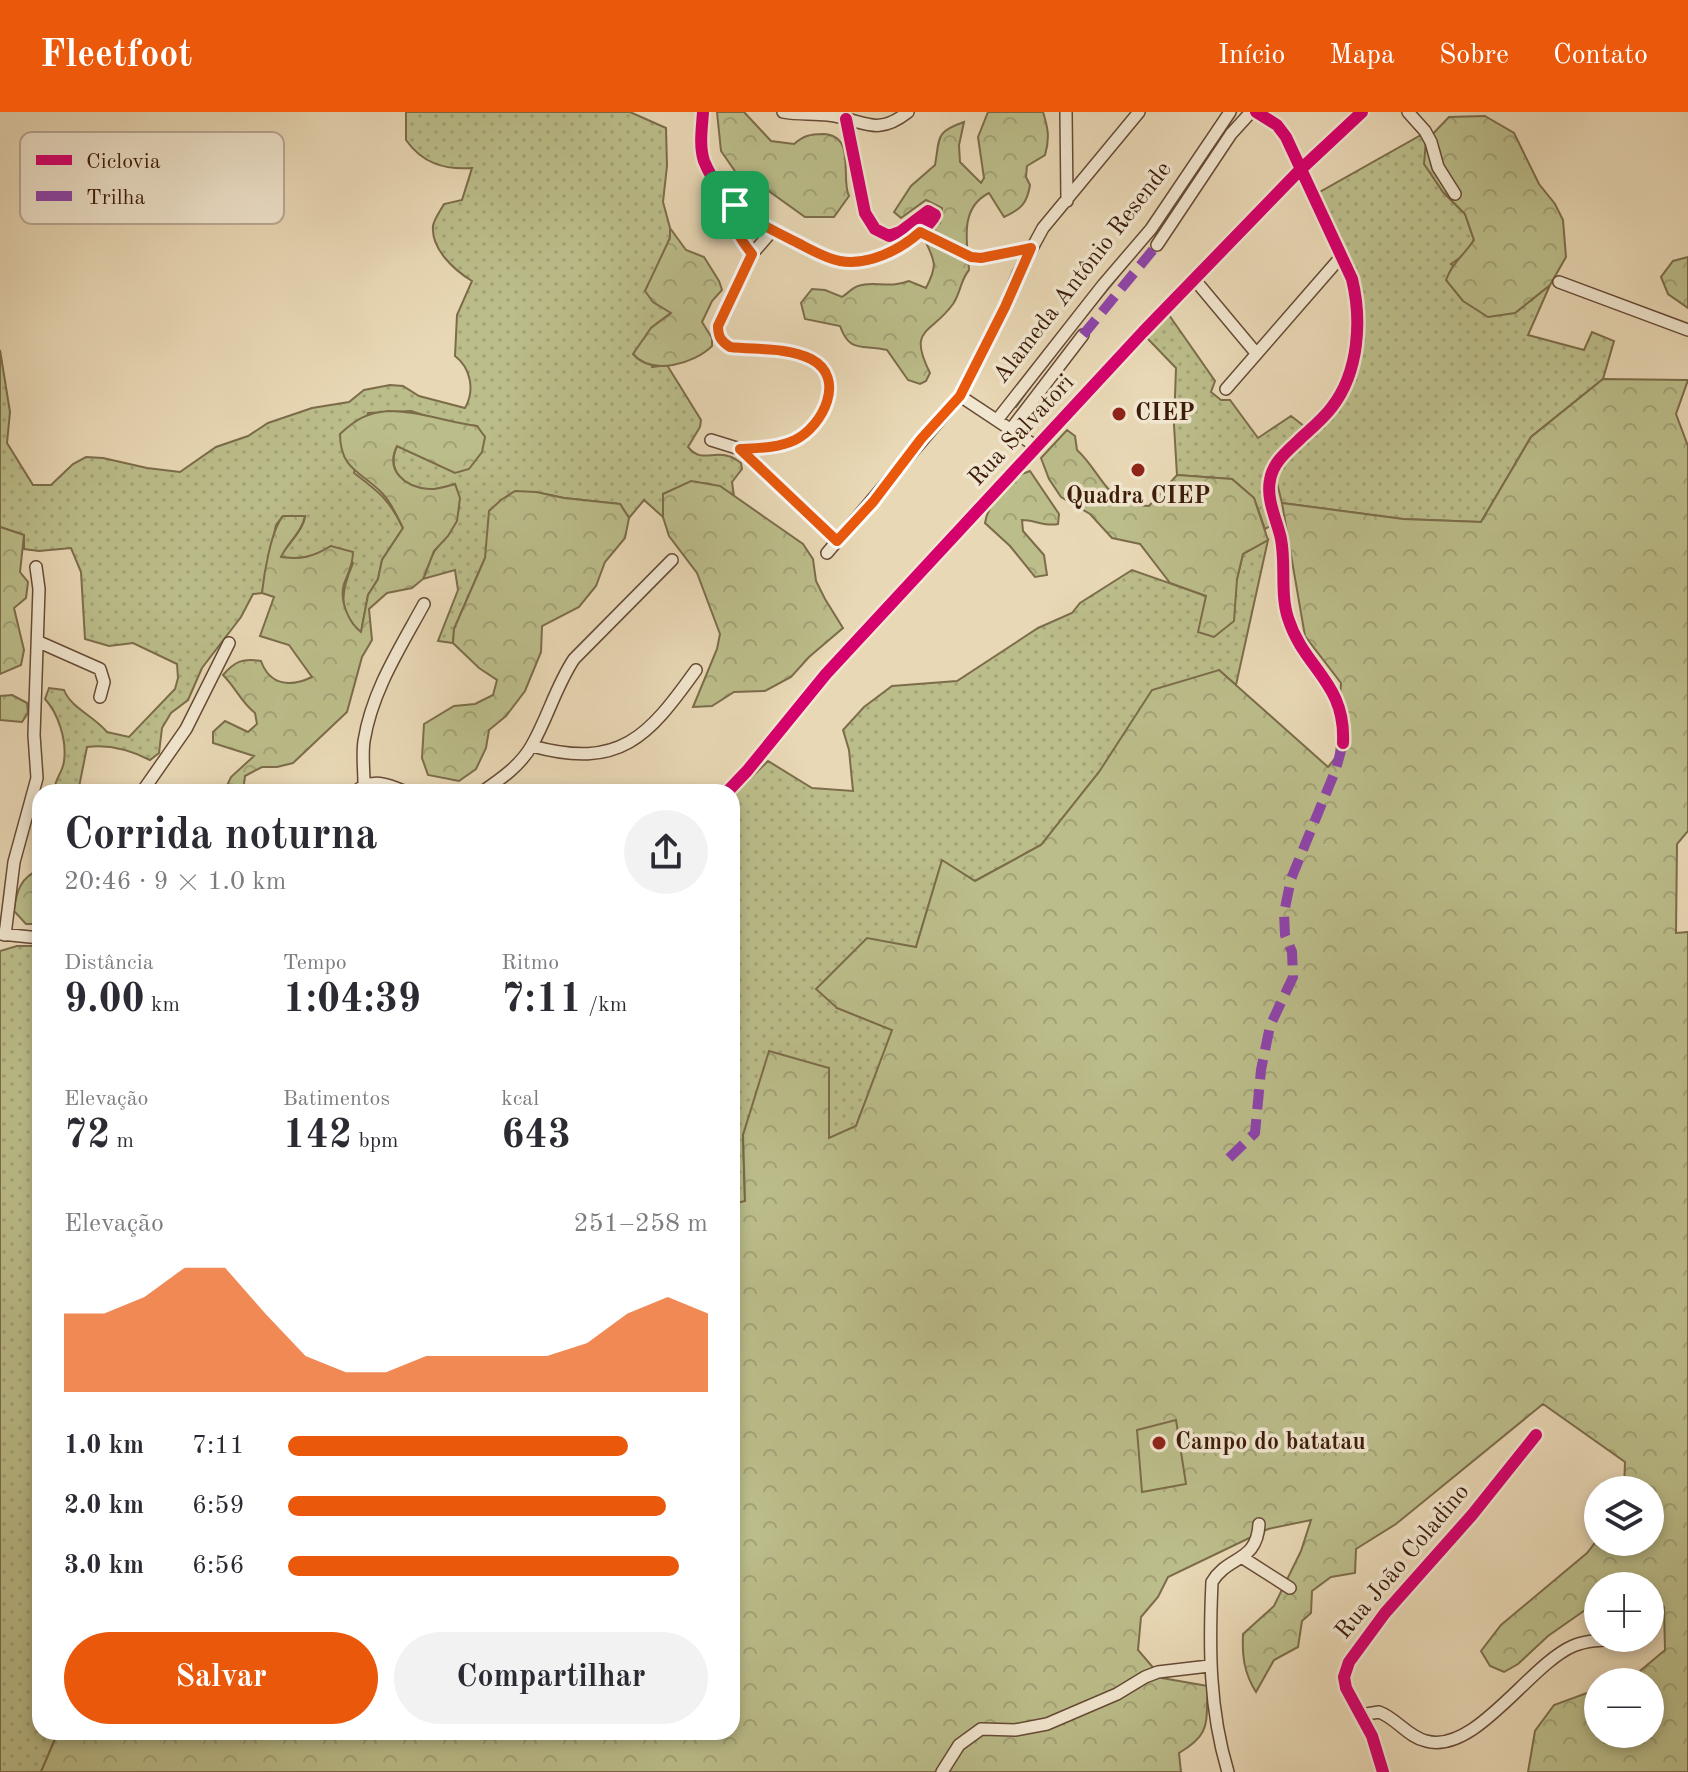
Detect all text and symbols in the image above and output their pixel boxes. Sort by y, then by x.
text: Fleetfoot [40,37,192,75]
text: Início [1218,42,1285,70]
text: Mapa [1329,42,1395,70]
text: Sobre [1439,42,1509,70]
text: Contato [1553,42,1648,70]
legend [20,132,284,224]
text: Ciclovia [86,151,161,173]
street label: Alameda Antônio Resende [989,158,1177,388]
pin [701,171,769,239]
icon: arrive [713,183,757,227]
text: Trilha [86,187,146,209]
street label: Rua Salvatori [965,371,1079,491]
place label: CIEP [1135,402,1195,426]
marker: CIEP [1110,405,1128,423]
marker: Quadra CIEP [1129,461,1147,479]
place label: Quadra CIEP [1066,485,1210,509]
button: share [624,810,708,894]
text: Corrida noturna [64,814,378,858]
text: 20:46 · 9 × 1.0 km [64,869,286,895]
text: Distância [64,952,154,974]
text: Tempo [283,952,347,974]
text: Ritmo [501,952,559,974]
text: 9.00 [64,981,145,1021]
text: 1:04:39 [283,981,421,1021]
text: 7:11 [501,981,582,1021]
text: km [145,994,180,1016]
text: /km [582,994,627,1016]
text: Elevação [64,1088,148,1110]
text: Batimentos [283,1088,390,1110]
text: kcal [501,1088,539,1110]
text: 72 [64,1117,110,1157]
text: 142 [283,1117,352,1157]
text: 643 [501,1117,571,1157]
text: m [110,1130,134,1152]
text: bpm [352,1130,399,1152]
text: Elevação [64,1211,164,1237]
text: 251–258 m [573,1211,708,1237]
place label: Campo do batatau [1175,1431,1366,1455]
text: 1.0 km [64,1433,144,1459]
text: 7:11 [192,1433,245,1459]
marker: Campo do batatau [1150,1434,1168,1452]
map controls [1584,1476,1664,1748]
button: layers [1584,1476,1664,1556]
street label: Rua João Coladino [1331,1480,1475,1644]
text: 2.0 km [64,1493,144,1519]
text: 6:59 [192,1493,245,1519]
text: 3.0 km [64,1553,144,1579]
text: 6:56 [192,1553,245,1579]
button: + [1584,1572,1664,1652]
button: Salvar [64,1632,378,1724]
button: Compartilhar [394,1632,708,1724]
button: − [1584,1668,1664,1748]

